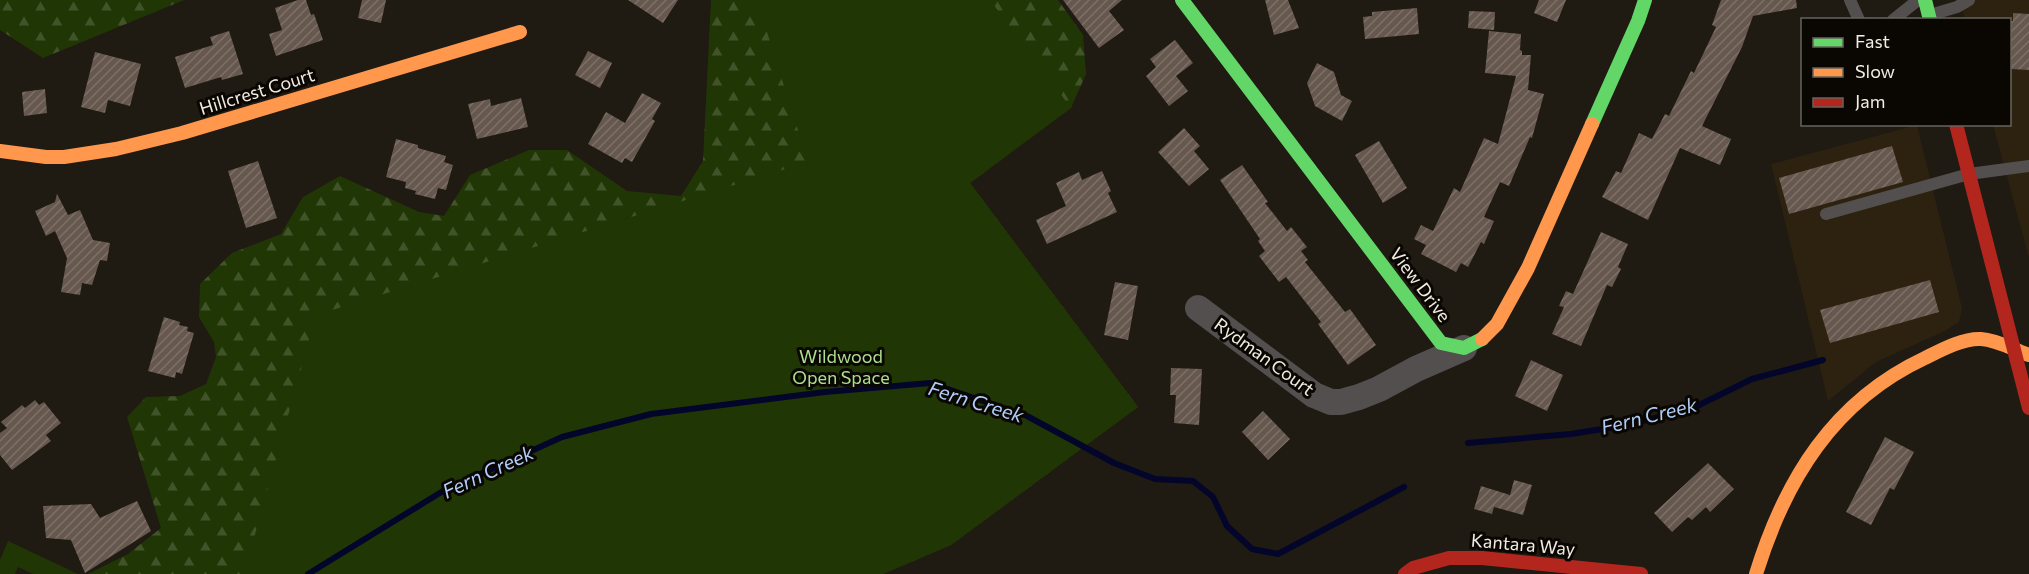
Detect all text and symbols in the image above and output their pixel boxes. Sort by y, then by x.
legend [1801,18,2011,126]
text: Fast [1855,30,1890,52]
text: Slow [1855,60,1895,82]
street label: Hillcrest Court [196,63,317,119]
text: Jam [1855,90,1885,112]
street label: View Drive [1386,243,1456,326]
street label: Rydman Court [1210,313,1319,400]
park label: Wildwood Open Space [792,345,890,388]
water label: Fern Creek [926,375,1028,427]
water label: Fern Creek [1598,391,1700,439]
water label: Fern Creek [438,439,538,503]
street label: Kantara Way [1470,528,1576,560]

